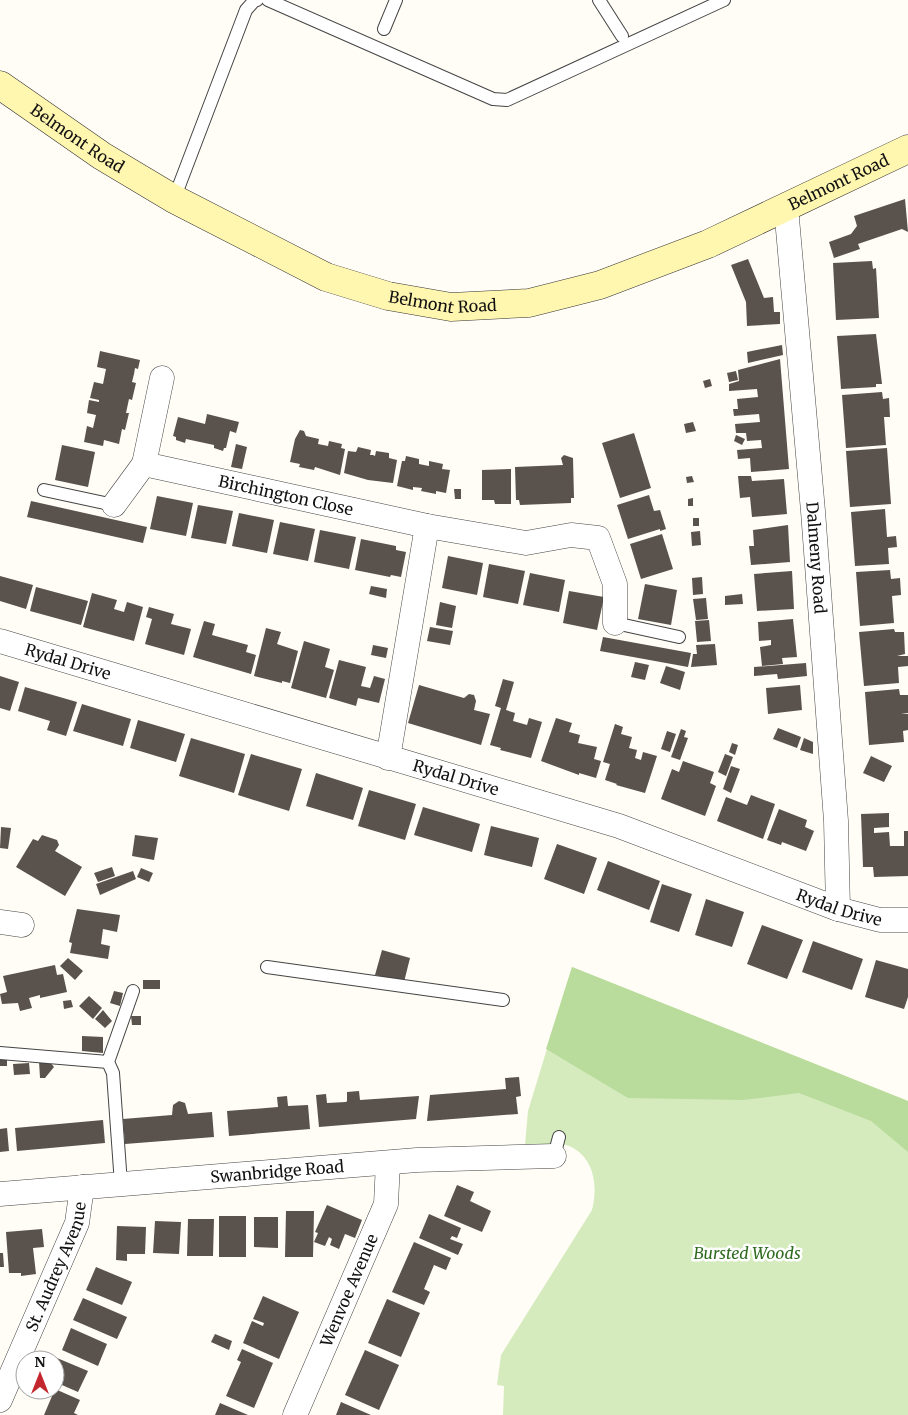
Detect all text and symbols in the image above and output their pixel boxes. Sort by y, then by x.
street label: Belmont Road [27,99,128,177]
street label: Belmont Road [785,150,892,214]
street label: Belmont Road [387,286,497,317]
street label: Birchington Close [217,471,355,520]
street label: Dalmeny Road [802,501,831,615]
street label: Rydal Drive [23,639,113,684]
street label: Rydal Drive [411,755,501,800]
street label: Rydal Drive [794,884,884,930]
street label: Swanbridge Road [210,1156,345,1187]
street label: St. Audrey Avenue [21,1201,90,1335]
street label: Wenvoe Avenue [315,1231,382,1351]
park label: Bursted Woods [693,1243,801,1263]
north arrow [15,1350,65,1400]
text: N [34,1353,46,1371]

